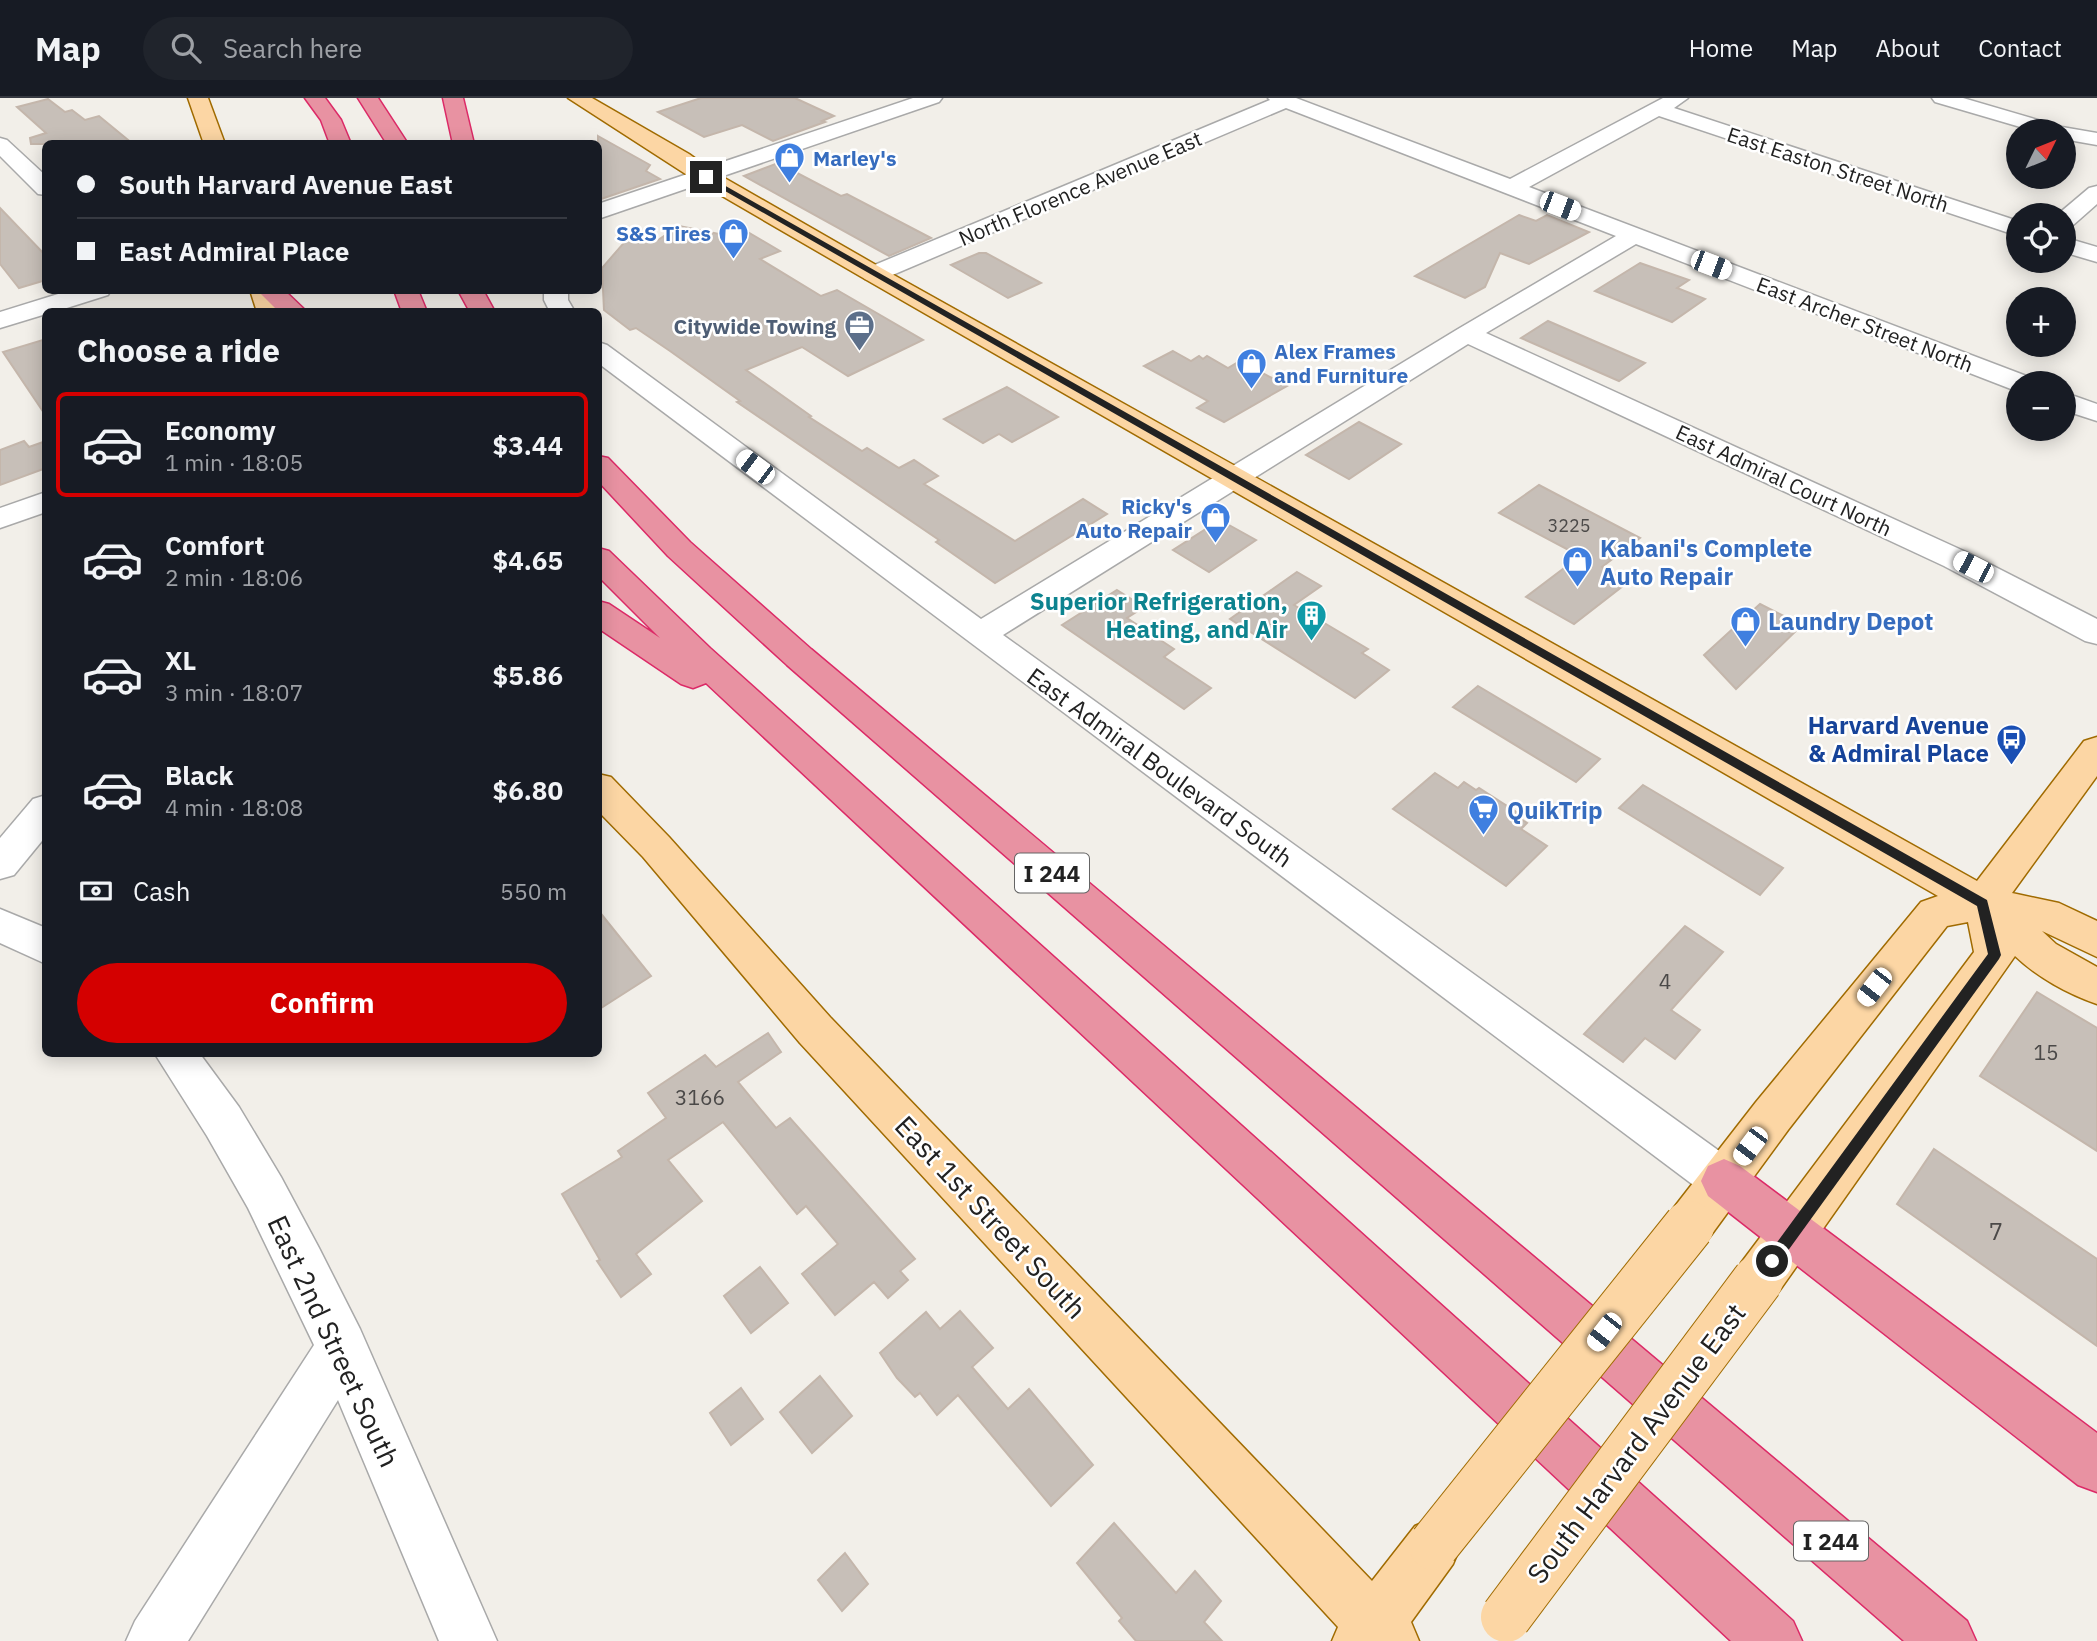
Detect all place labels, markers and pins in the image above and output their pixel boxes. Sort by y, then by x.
shop icon: Marley's [773,141,807,185]
place label: Marley's [813,144,897,172]
shop icon: S&S Tires [717,216,751,260]
place label: S&S Tires [616,219,711,247]
office icon: Citywide Towing [842,309,876,353]
place label: Citywide Towing [674,312,836,340]
place label: Alex Frames and Furniture [1274,337,1408,389]
shop icon: Alex Frames and Furniture [1234,346,1268,390]
place label: Ricky's Auto Repair [1075,492,1193,544]
shop icon: Ricky's Auto Repair [1198,501,1232,545]
place label: Kabani's Complete Auto Repair [1600,532,1812,592]
shop icon: Kabani's Complete Auto Repair [1560,545,1594,589]
place label: Superior Refrigeration, Heating, and Air [1030,585,1288,645]
building icon: Superior Refrigeration, Heating, and Air [1294,598,1328,642]
shop icon: Laundry Depot [1728,604,1762,648]
place label: Laundry Depot [1768,605,1933,637]
place label: Harvard Avenue & Admiral Place [1808,709,1989,769]
bus stop icon: Harvard Avenue & Admiral Place [1995,722,2029,766]
supermarket icon: QuikTrip [1467,793,1501,837]
place label: QuikTrip [1507,794,1602,826]

